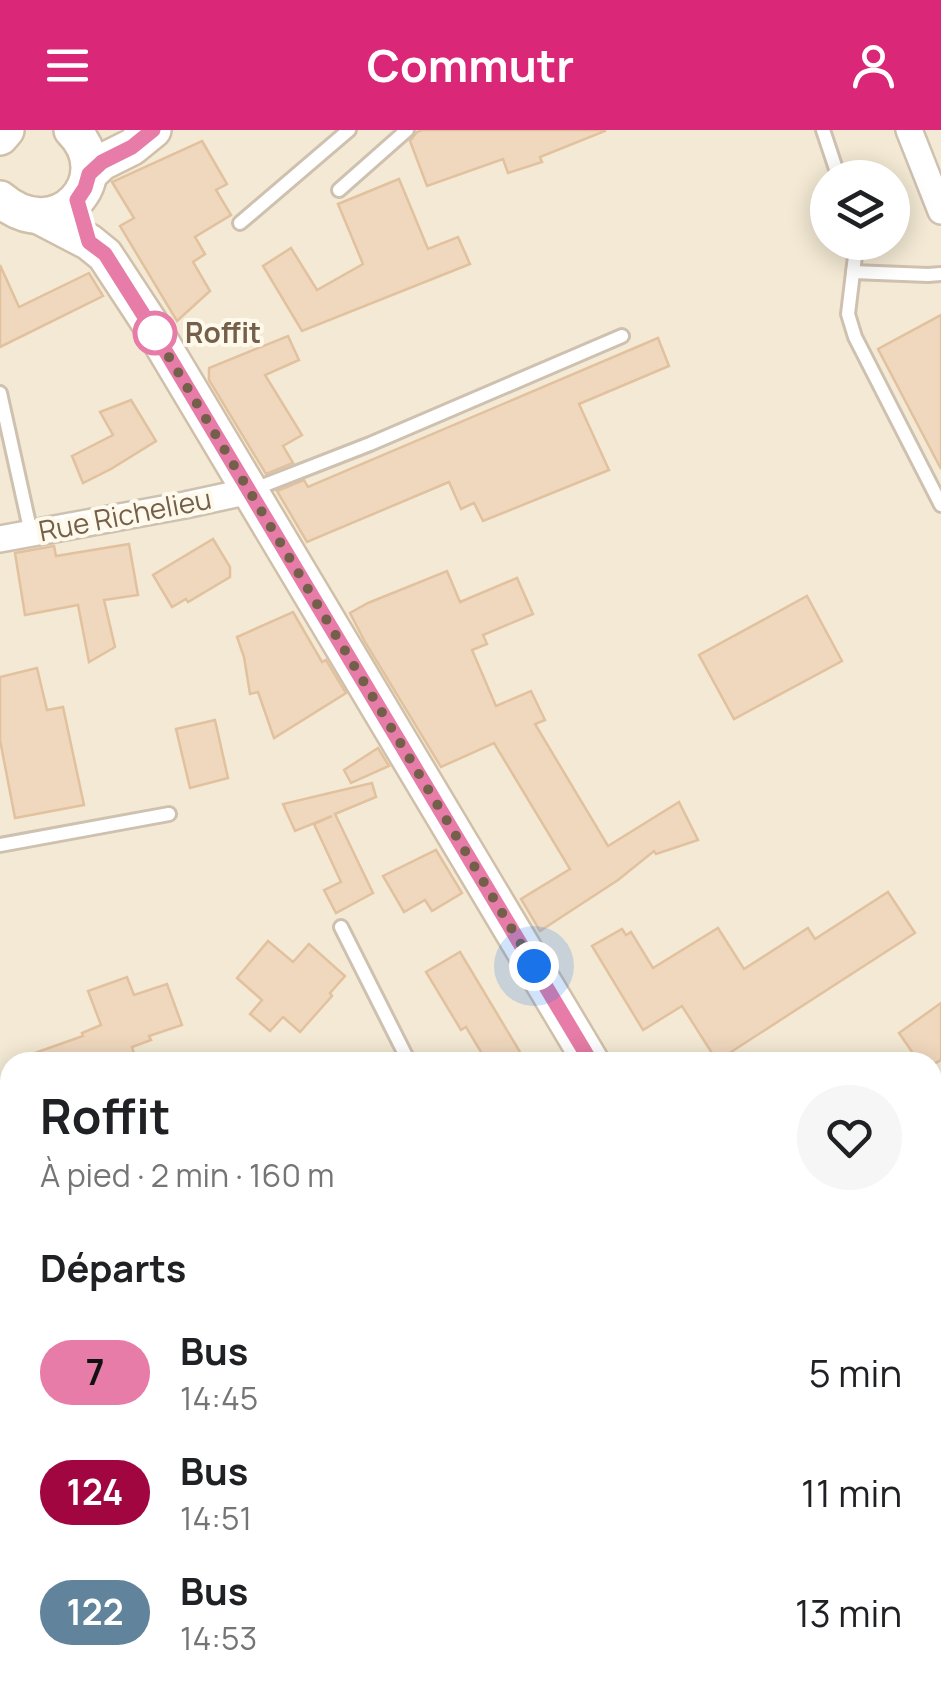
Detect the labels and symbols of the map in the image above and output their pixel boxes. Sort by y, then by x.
marker: Roffit [134,312,176,354]
place label: Roffit [185,313,261,351]
street label: Rue Richelieu [35,479,214,549]
your location [509,941,559,991]

